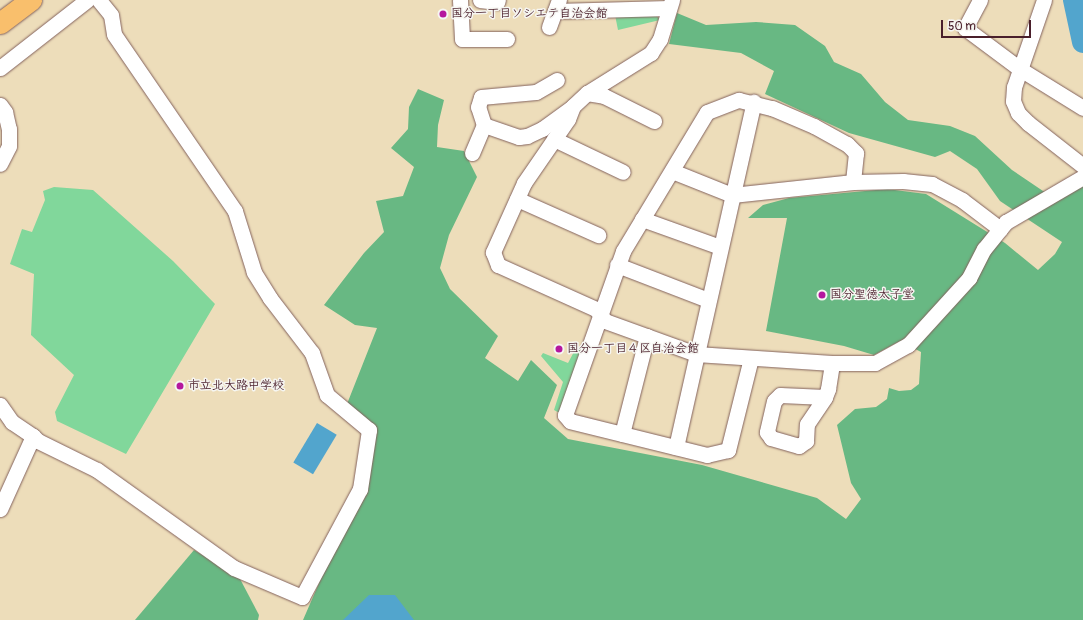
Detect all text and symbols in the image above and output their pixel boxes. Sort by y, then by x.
place label: 国分一丁目ソシエテ自治会館 [451,7,607,21]
marker: 国分一丁目ソシエテ自治会館 [438,9,448,19]
scale bar [943,12,1033,38]
text: 50 m [948,19,976,34]
place label: 国分聖徳太子堂 [830,288,914,302]
marker: 国分聖徳太子堂 [817,290,827,300]
place label: 国分一丁目４区自治会館 [567,342,699,356]
marker: 国分一丁目４区自治会館 [554,344,564,354]
place label: 市立北大路中学校 [188,379,284,393]
marker: 市立北大路中学校 [175,381,185,391]

